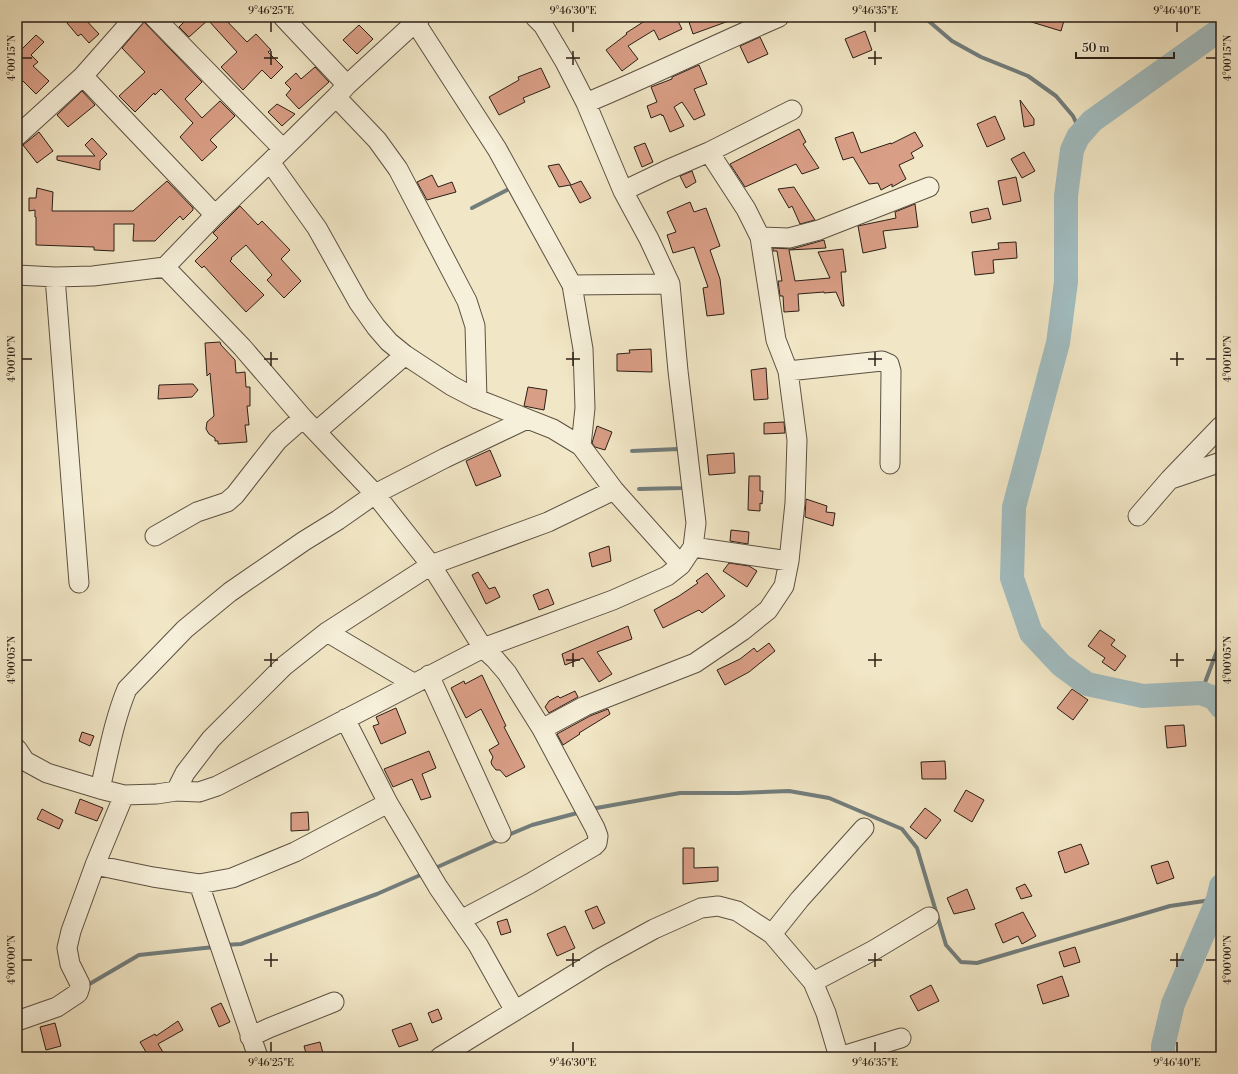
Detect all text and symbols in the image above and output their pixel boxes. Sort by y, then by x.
text: 9°46'25"E [248,5,294,17]
text: 9°46'30"E [550,5,597,17]
text: 9°46'35"E [852,5,898,17]
text: 9°46'40"E [1153,5,1201,17]
text: 4°00'15"N [6,34,18,81]
scale bar [1076,34,1174,60]
text: 4°00'15"N [1222,34,1234,81]
text: 50 m [1082,41,1110,56]
text: 4°00'10"N [6,335,18,383]
text: 4°00'10"N [1222,335,1234,383]
text: 4°00'05"N [6,635,18,684]
text: 4°00'05"N [1222,635,1234,684]
text: 4°00'00"N [6,935,18,985]
text: 4°00'00"N [1222,935,1234,985]
text: 9°46'25"E [248,1057,294,1069]
text: 9°46'30"E [550,1057,597,1069]
text: 9°46'35"E [852,1057,898,1069]
text: 9°46'40"E [1153,1057,1201,1069]

